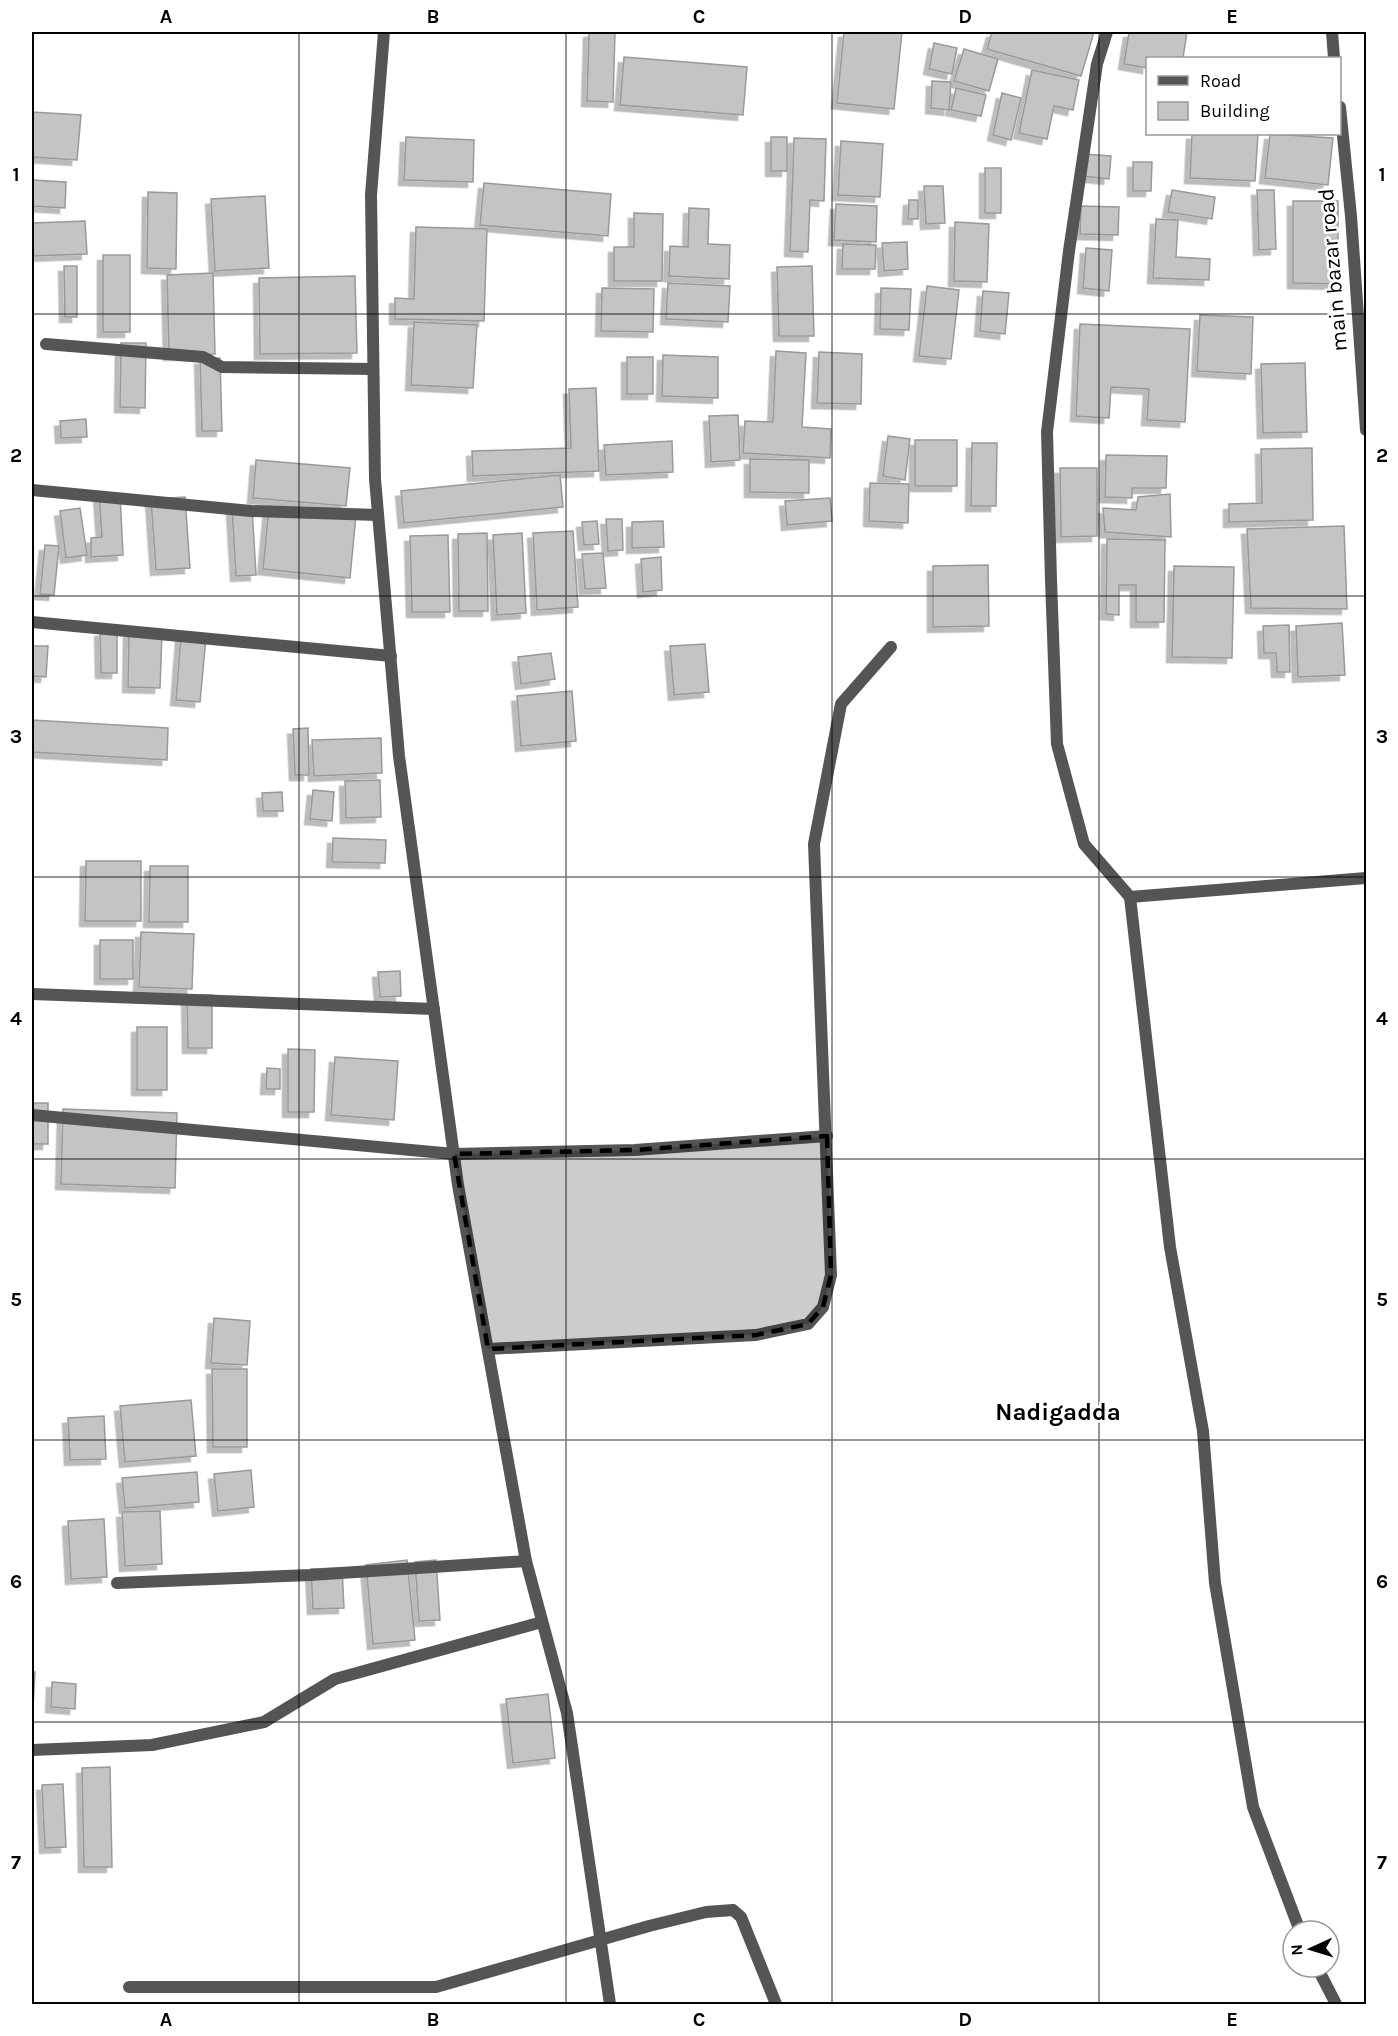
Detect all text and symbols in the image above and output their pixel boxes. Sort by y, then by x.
text: A [160,5,173,28]
text: B [427,5,439,28]
text: C [693,5,705,28]
text: D [958,5,972,28]
text: E [1226,5,1238,28]
legend [1146,57,1341,135]
text: Road [1200,70,1241,92]
text: Building [1200,100,1270,122]
text: 1 [12,163,20,186]
text: 1 [1378,163,1386,186]
street label: main bazar road [1313,187,1353,353]
text: 2 [10,444,22,467]
text: 2 [1376,444,1388,467]
text: 3 [10,725,22,748]
text: 3 [1376,725,1388,748]
text: 4 [10,1007,22,1030]
text: 4 [1376,1007,1388,1030]
text: 5 [10,1288,22,1311]
text: 5 [1376,1288,1388,1311]
district label: Nadigadda [995,1398,1121,1426]
text: 6 [10,1570,22,1593]
text: 6 [1376,1570,1388,1593]
text: 7 [11,1851,21,1874]
text: 7 [1377,1851,1387,1874]
north arrow [1281,1919,1341,1979]
text: N [1287,1944,1306,1956]
text: A [160,2008,173,2031]
text: B [427,2008,439,2031]
text: C [693,2008,705,2031]
text: D [958,2008,972,2031]
text: E [1226,2008,1238,2031]

